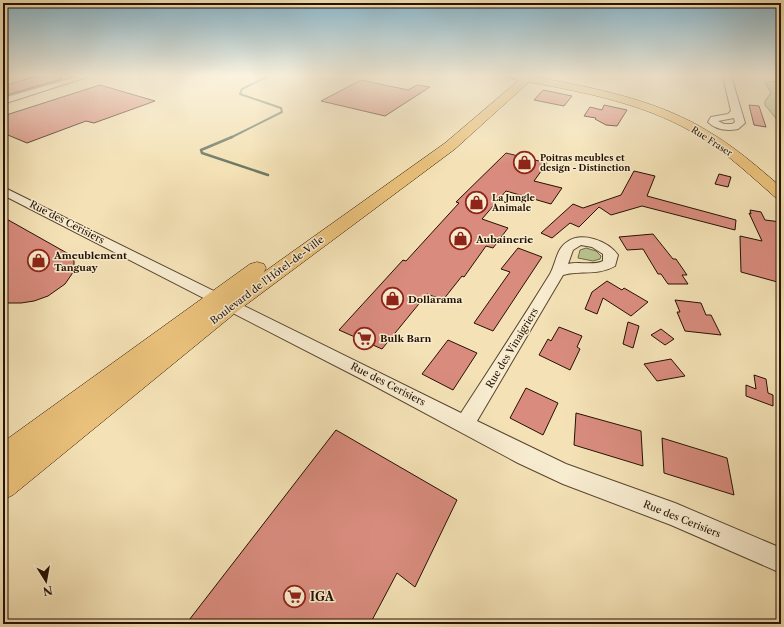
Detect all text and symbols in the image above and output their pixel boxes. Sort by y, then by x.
street label: Rue Fraser [689,124,735,158]
shop icon: Poitras meubles et design - Distinction [511,149,537,175]
place label: Poitras meubles et design - Distinction [540,152,630,173]
shop icon: La Jungle Animale [464,189,490,215]
place label: La Jungle Animale [491,192,536,213]
street label: Rue des Cerisiers [27,197,107,247]
shop icon: Aubainerie [448,226,474,252]
street label: Boulevard de l'Hôtel-de-Ville [208,233,327,327]
place label: Aubainerie [475,233,533,246]
shop icon: Ameublement Tanguay [26,248,52,274]
place label: Ameublement Tanguay [53,249,127,274]
shop icon: Dollarama [380,286,406,312]
place label: Dollarama [408,293,462,306]
street label: Rue des Vinaigriers [483,305,541,391]
supermarket icon: Bulk Barn [352,325,378,351]
place label: Bulk Barn [380,332,432,345]
street label: Rue des Cerisiers [348,359,428,409]
street label: Rue des Cerisiers [641,498,723,540]
north arrow [26,561,66,601]
text: N [41,583,54,599]
supermarket icon: IGA [282,583,308,609]
place label: IGA [310,589,335,604]

